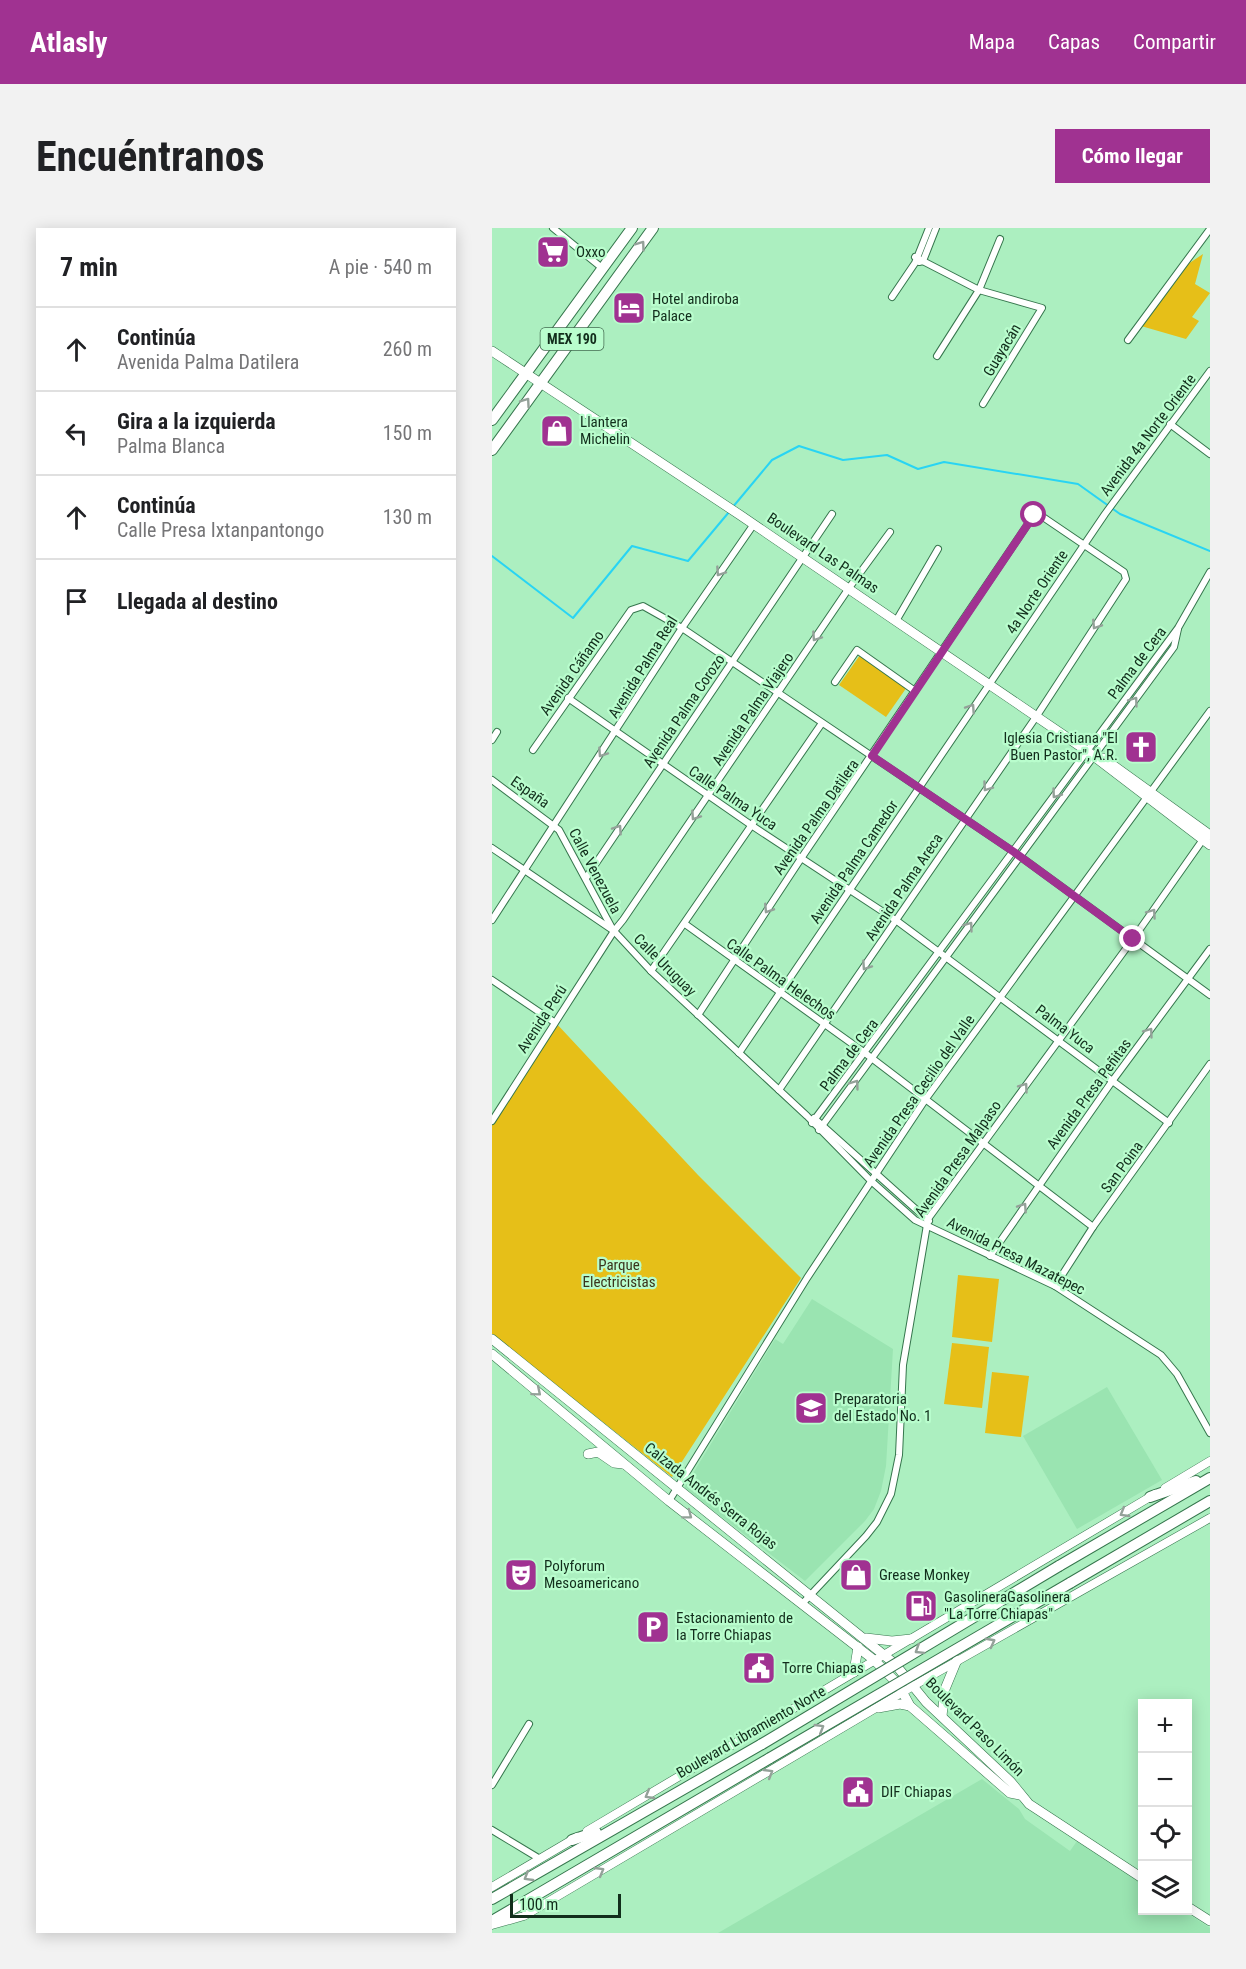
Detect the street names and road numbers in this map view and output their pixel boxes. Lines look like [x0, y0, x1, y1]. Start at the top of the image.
street label: Guayacán [979, 321, 1025, 379]
road number: MEX 190 [540, 328, 604, 350]
street label: Avenida 4a Norte Oriente [1096, 371, 1200, 499]
street label: Boulevard Las Palmas [764, 509, 882, 597]
street label: 4a Norte Oriente [1002, 547, 1072, 637]
street label: Avenida Palma Real [604, 613, 682, 721]
street label: Palma de Cera [1104, 623, 1170, 703]
street label: Avenida Cáñamo [536, 627, 608, 719]
street label: Avenida Palma Viajero [708, 649, 798, 769]
street label: Avenida Palma Corozo [639, 651, 729, 771]
street label: Avenida Palma Datilera [769, 756, 863, 878]
street label: Calle Palma Yuca [685, 762, 781, 834]
street label: España [507, 772, 553, 812]
street label: Avenida Palma Camedor [806, 797, 902, 927]
street label: Calle Venezuela [565, 825, 625, 917]
street label: Avenida Palma Areca [861, 830, 947, 944]
street label: Calle Uruguay [630, 930, 700, 1000]
street label: Calle Palma Helechos [723, 935, 839, 1024]
street label: Avenida Perú [513, 982, 571, 1056]
street label: Palma Yuca [1032, 1001, 1098, 1057]
street label: Avenida Presa Cecilio del Valle [859, 1011, 979, 1171]
street label: Palma de Cera [816, 1015, 882, 1095]
street label: Avenida Presa Peñitas [1043, 1035, 1135, 1153]
street label: Avenida Presa Malpaso [911, 1097, 1005, 1221]
street label: San Poina [1097, 1138, 1147, 1196]
street label: Avenida Presa Mazatepec [944, 1213, 1088, 1299]
street label: Calzada Andrés Serra Rojas [641, 1439, 781, 1553]
street label: Boulevard Paso Limón [922, 1674, 1028, 1780]
street label: Boulevard Libramiento Norte [673, 1682, 829, 1782]

